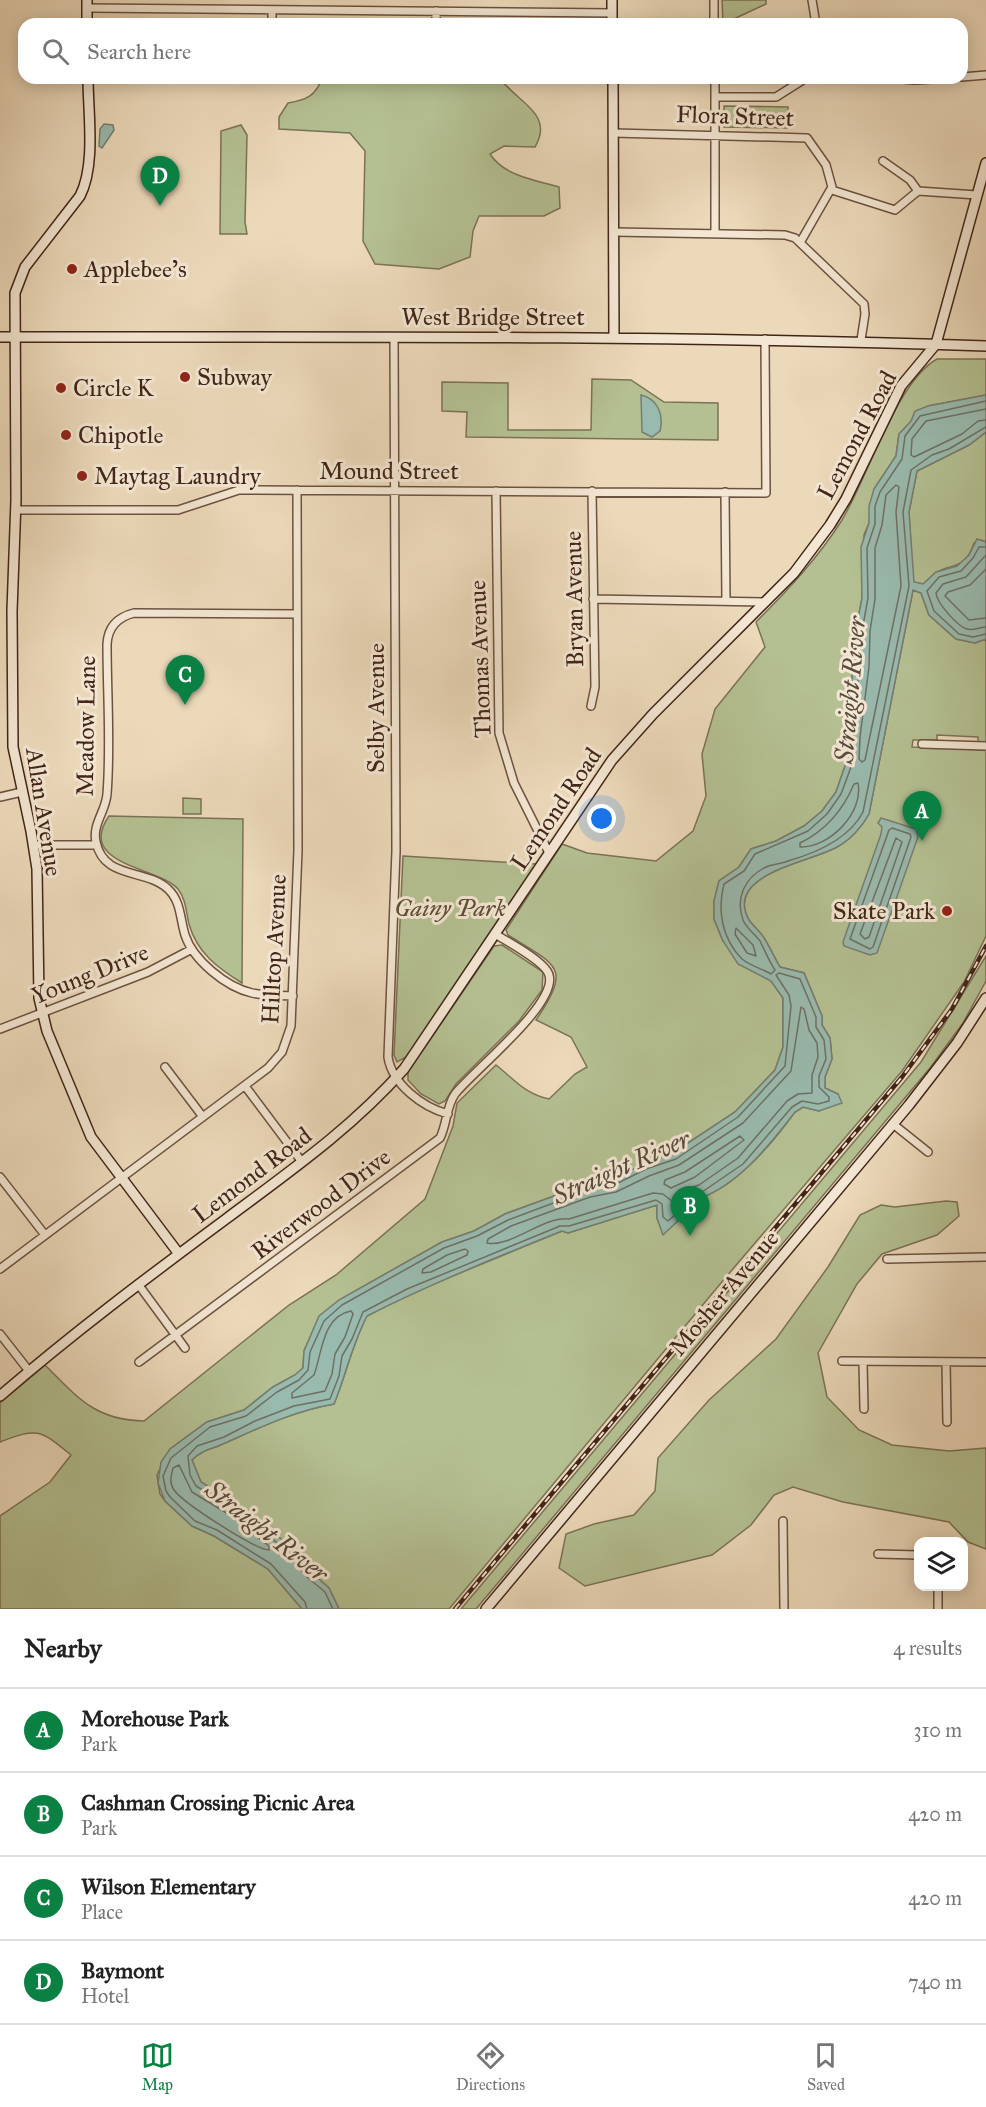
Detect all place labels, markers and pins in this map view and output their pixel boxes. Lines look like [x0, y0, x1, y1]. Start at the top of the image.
pin: D [140, 156, 180, 206]
place label: Applebee's [83, 254, 187, 284]
marker: Applebee's [65, 262, 79, 276]
place label: Subway [197, 362, 273, 392]
marker: Subway [178, 370, 192, 384]
place label: Circle K [73, 373, 155, 403]
marker: Circle K [54, 381, 68, 395]
place label: Chipotle [78, 420, 164, 450]
marker: Chipotle [59, 428, 73, 442]
place label: Maytag Laundry [94, 461, 261, 491]
marker: Maytag Laundry [75, 469, 89, 483]
pin: C [166, 656, 204, 705]
pin: A [902, 792, 942, 841]
place label: Skate Park [833, 896, 936, 926]
marker: Skate Park [940, 904, 954, 918]
pin: B [670, 1186, 710, 1236]

